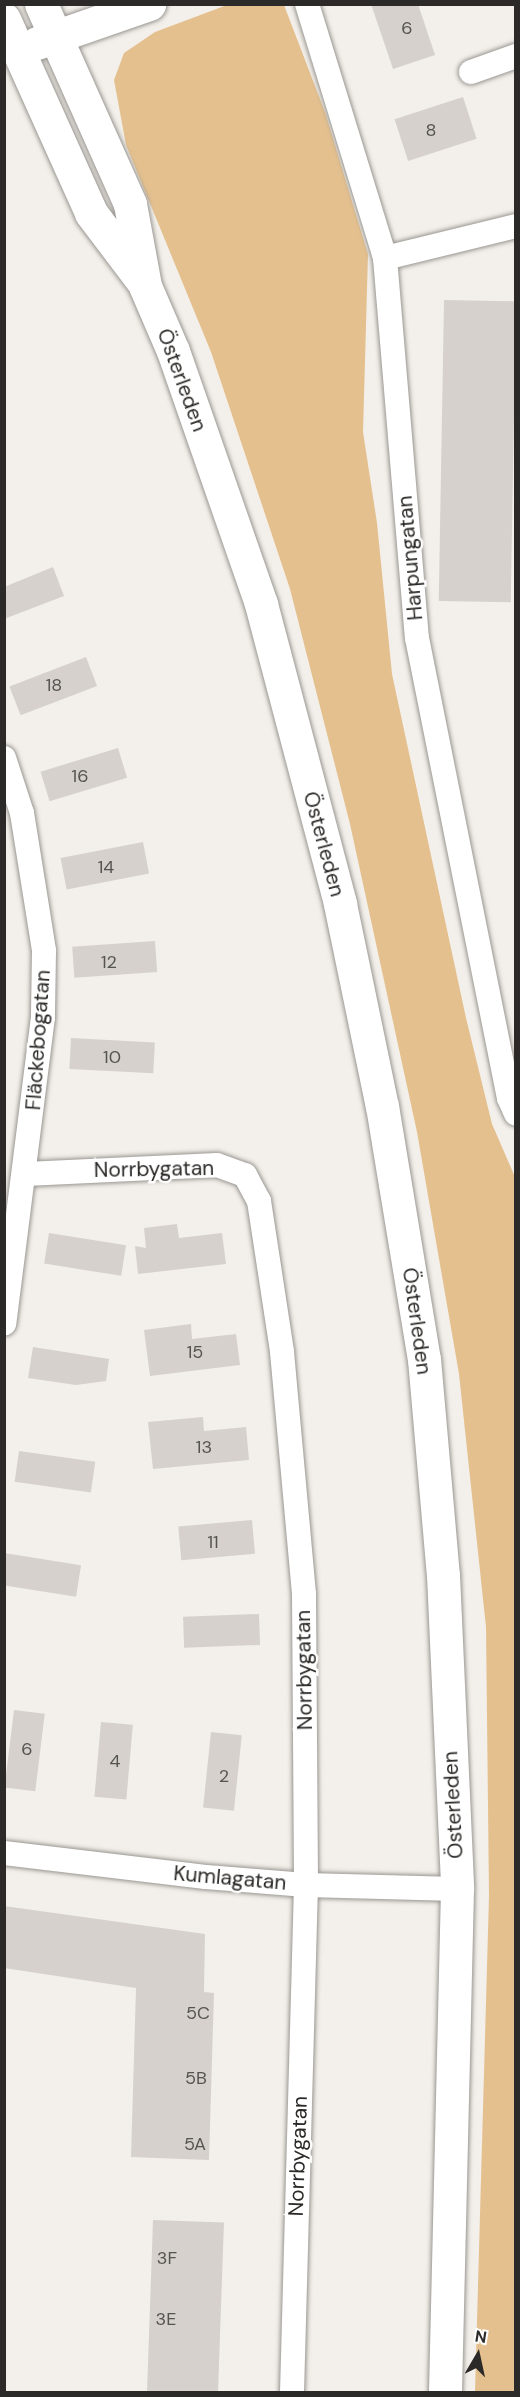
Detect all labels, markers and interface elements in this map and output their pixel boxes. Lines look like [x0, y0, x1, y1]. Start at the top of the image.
house number: 6 [401, 17, 413, 39]
house number: 8 [426, 119, 436, 141]
street label: Österleden [152, 325, 212, 435]
street label: Harpungatan [392, 494, 428, 622]
house number: 18 [46, 674, 62, 696]
house number: 16 [72, 765, 88, 787]
street label: Österleden [298, 789, 350, 899]
house number: 14 [98, 856, 114, 878]
house number: 12 [101, 951, 117, 973]
street label: Fläckebogatan [21, 969, 55, 1111]
house number: 10 [103, 1046, 121, 1068]
street label: Norrbygatan [94, 1155, 214, 1183]
street label: Österleden [397, 1266, 437, 1376]
house number: 15 [187, 1341, 203, 1363]
house number: 13 [196, 1436, 212, 1458]
house number: 11 [207, 1531, 219, 1553]
street label: Norrbygatan [290, 1610, 318, 1730]
house number: 6 [21, 1738, 33, 1760]
house number: 4 [110, 1750, 120, 1772]
street label: Österleden [438, 1751, 468, 1859]
house number: 2 [219, 1765, 229, 1787]
street label: Kumlagatan [172, 1861, 288, 1895]
house number: 5C [186, 2002, 210, 2024]
house number: 5B [185, 2067, 207, 2089]
street label: Norrbygatan [283, 2095, 313, 2217]
house number: 5A [184, 2133, 206, 2155]
house number: 3F [157, 2247, 177, 2269]
house number: 3E [156, 2308, 176, 2330]
north arrow [448, 2325, 508, 2385]
text: N [473, 2325, 488, 2348]

